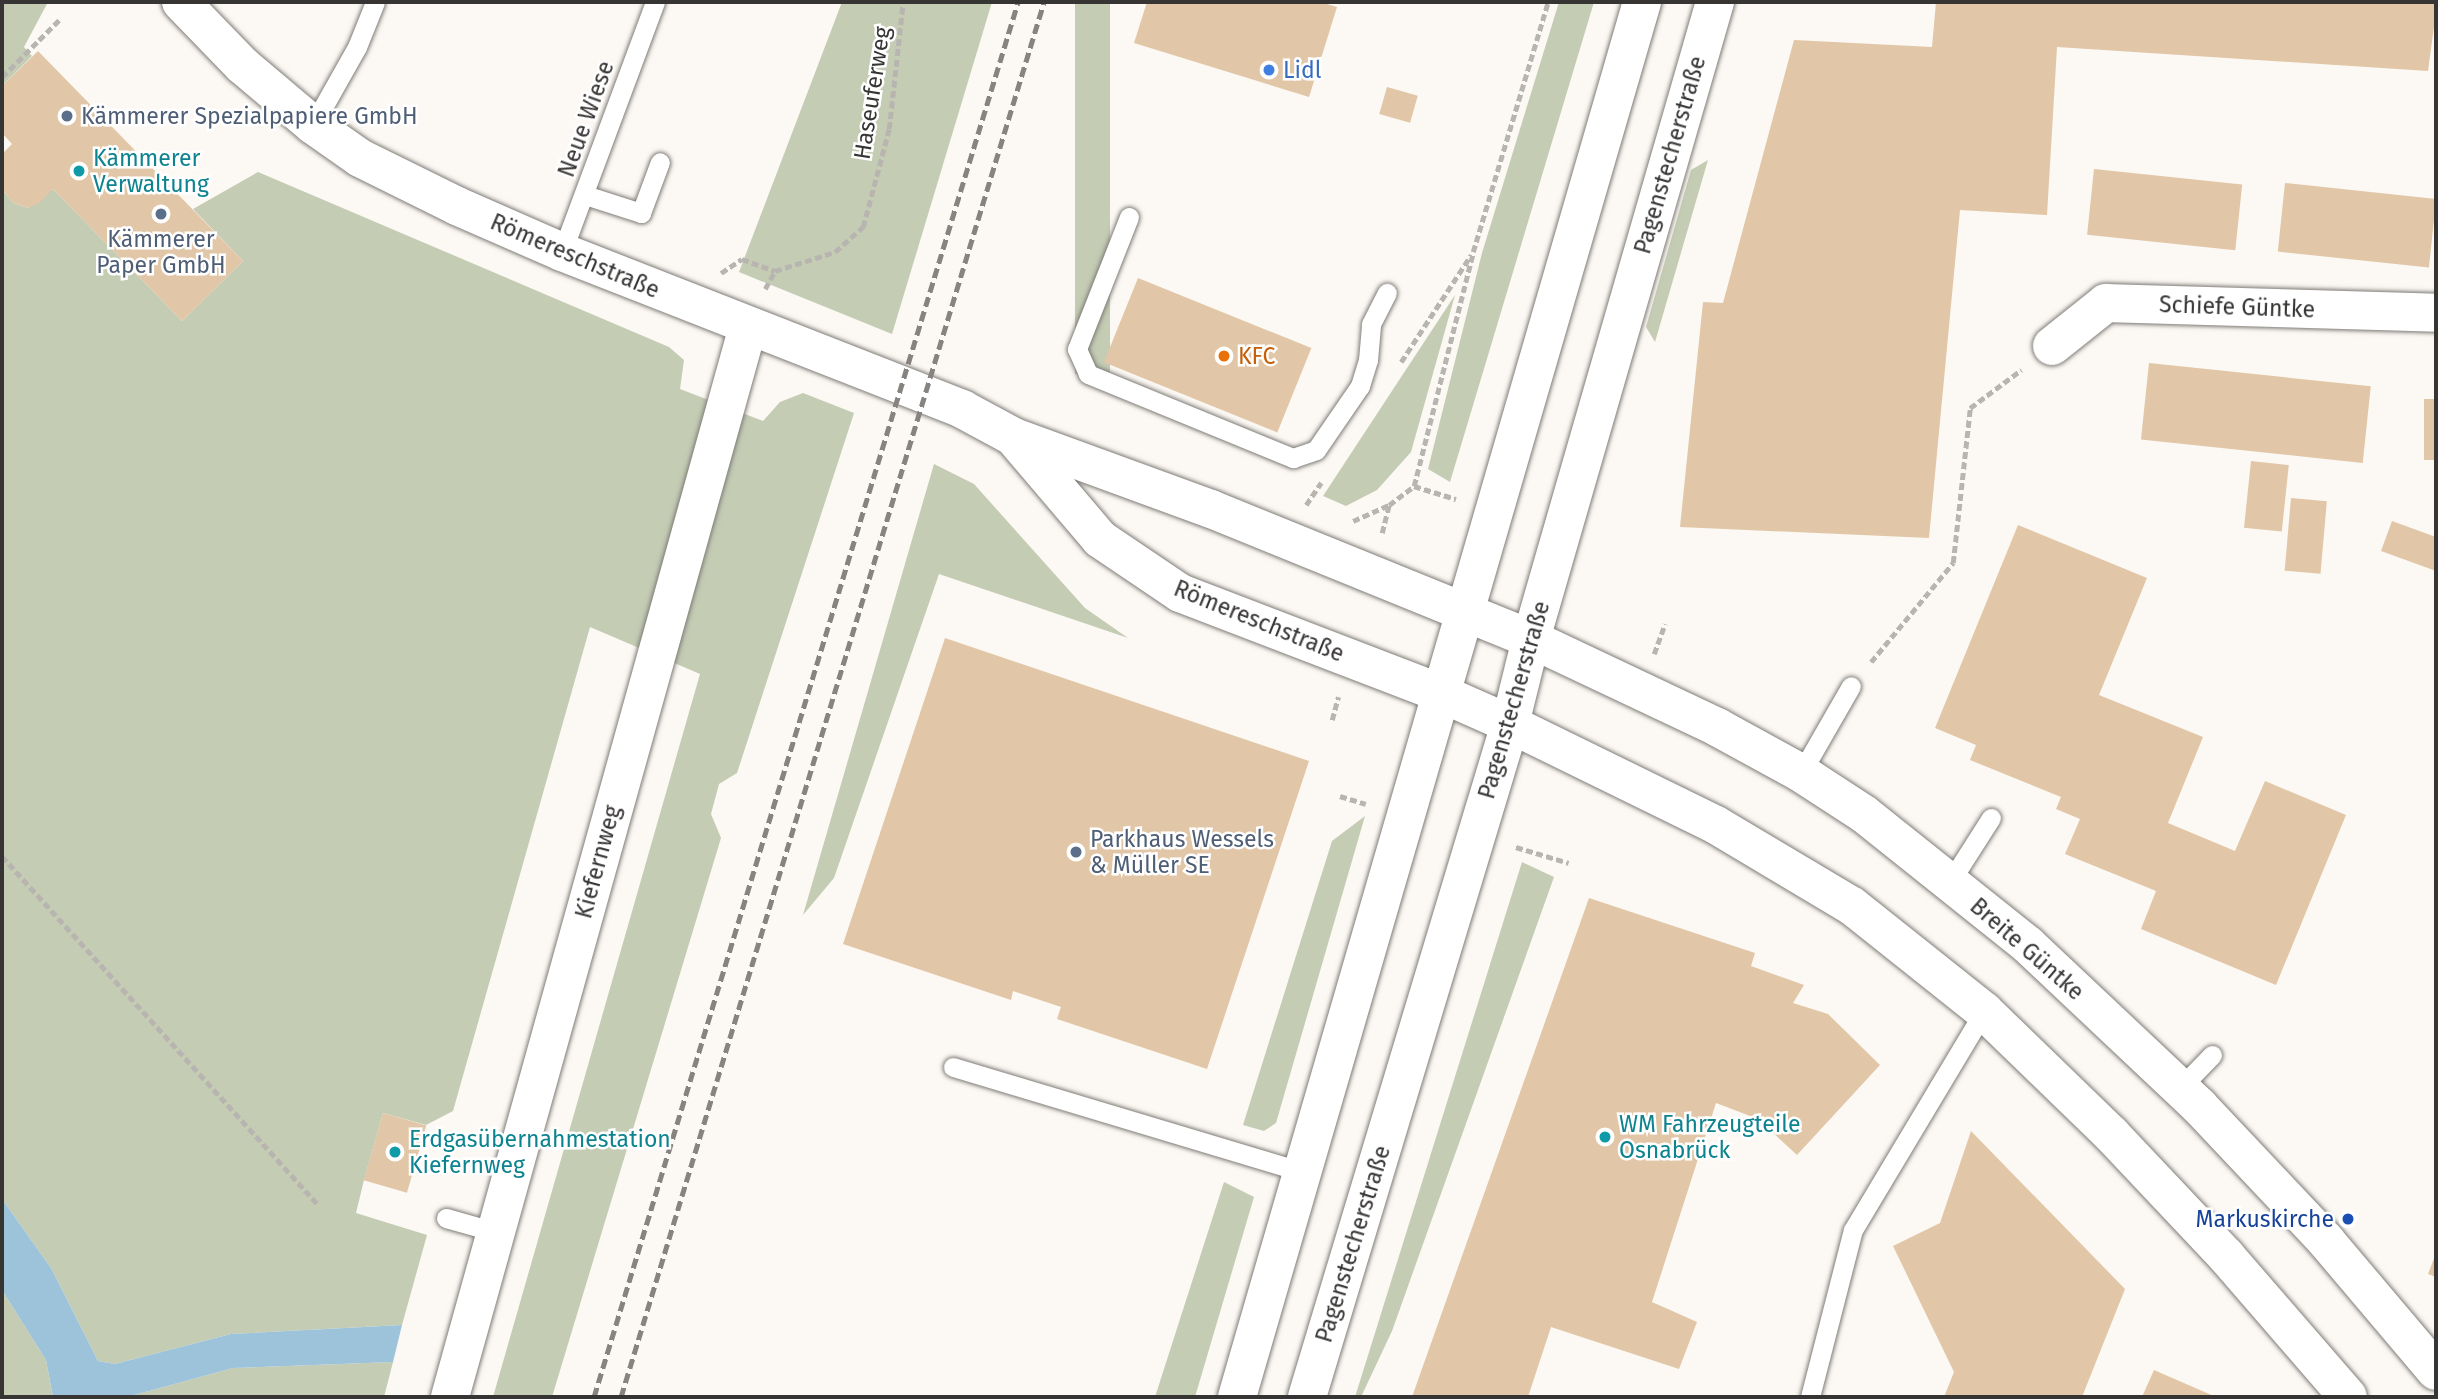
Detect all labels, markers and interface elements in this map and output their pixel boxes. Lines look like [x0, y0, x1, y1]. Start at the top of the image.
street label: Haseuferweg [848, 24, 896, 162]
street label: Pagenstecherstraße [1629, 53, 1711, 257]
place label: Lidl [1283, 56, 1321, 84]
street label: Neue Wiese [552, 57, 620, 181]
marker: Lidl [1261, 62, 1277, 78]
place label: Kämmerer Spezialpapiere GmbH [81, 102, 418, 130]
marker: Kämmerer Spezialpapiere GmbH [59, 108, 75, 124]
place label: Kämmerer Verwaltung [93, 144, 209, 198]
marker: Kämmerer Verwaltung [71, 163, 87, 179]
marker: Kämmerer Paper GmbH [153, 206, 169, 222]
street label: Römereschstraße [486, 208, 664, 304]
place label: Kämmerer Paper GmbH [96, 225, 226, 279]
street label: Schiefe Güntke [2159, 290, 2315, 324]
place label: KFC [1238, 342, 1275, 370]
marker: KFC [1216, 348, 1232, 364]
street label: Römereschstraße [1170, 574, 1348, 668]
street label: Pagenstecherstraße [1473, 598, 1555, 802]
street label: Kiefernweg [570, 802, 626, 922]
place label: Parkhaus Wessels & Müller SE [1090, 825, 1274, 879]
marker: Parkhaus Wessels & Müller SE [1068, 844, 1084, 860]
street label: Breite Güntke [1965, 892, 2089, 1006]
place label: WM Fahrzeugteile Osnabrück [1619, 1110, 1800, 1164]
place label: Erdgasübernahmestation Kiefernweg [409, 1125, 671, 1179]
marker: WM Fahrzeugteile Osnabrück [1597, 1129, 1613, 1145]
street label: Pagenstecherstraße [1310, 1142, 1396, 1346]
marker: Erdgasübernahmestation Kiefernweg [387, 1144, 403, 1160]
place label: Markuskirche [2196, 1205, 2334, 1233]
marker: Markuskirche [2340, 1211, 2356, 1227]

